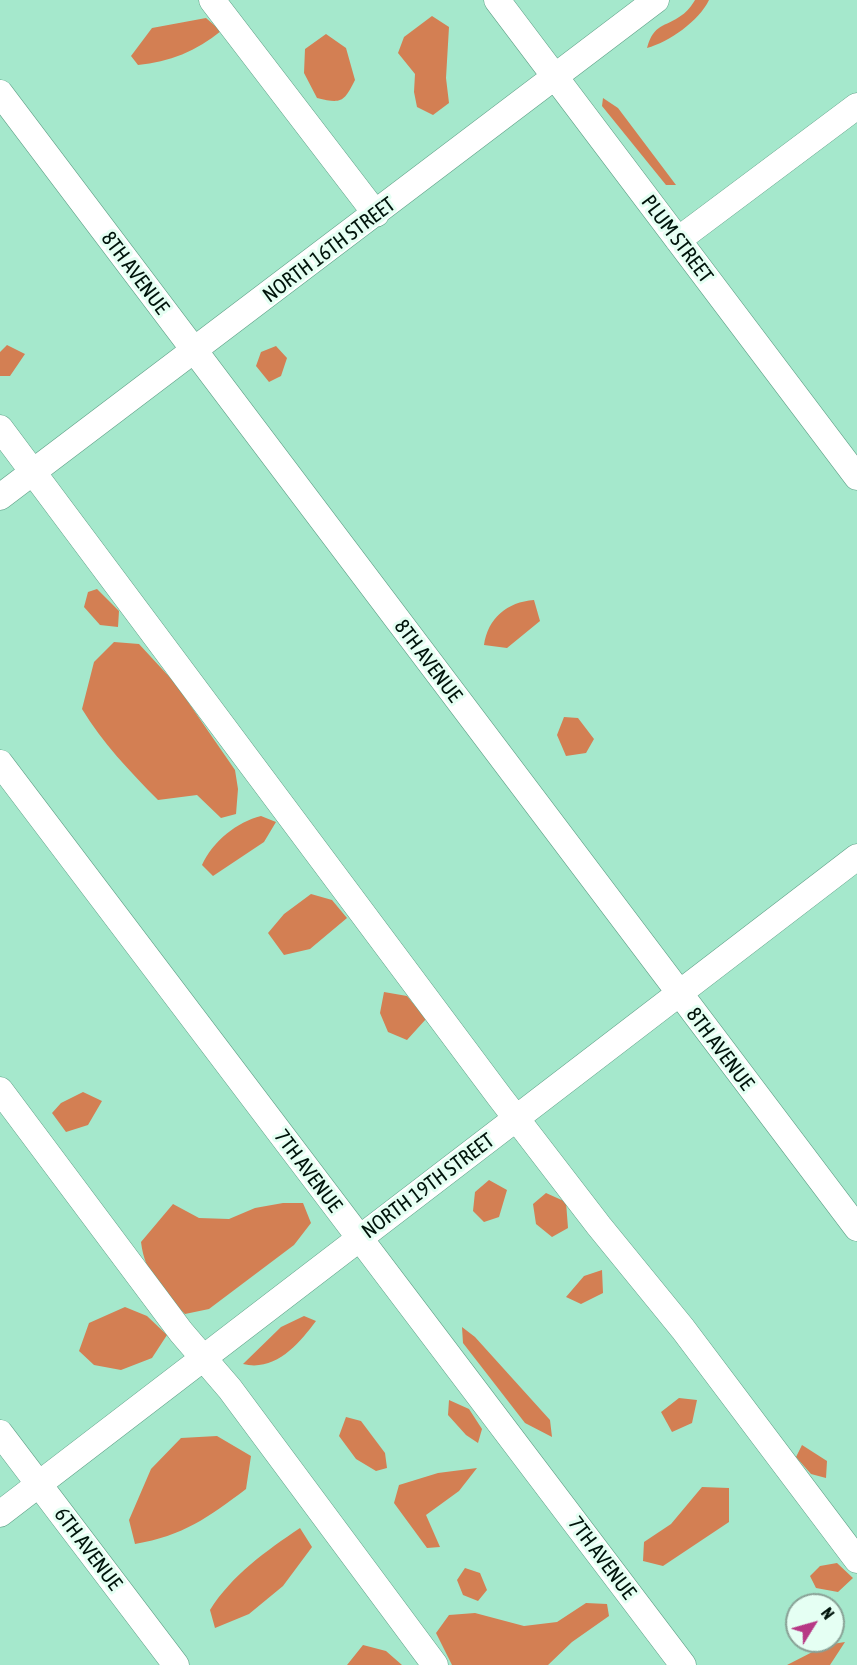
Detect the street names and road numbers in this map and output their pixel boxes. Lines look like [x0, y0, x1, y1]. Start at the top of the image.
street label: PLUM STREET [636, 190, 718, 288]
street label: NORTH 16TH STREET [258, 192, 400, 308]
street label: 8TH AVENUE [96, 227, 174, 319]
street label: 8TH AVENUE [389, 615, 467, 707]
street label: 8TH AVENUE [681, 1003, 759, 1095]
street label: 7TH AVENUE [269, 1125, 347, 1217]
street label: NORTH 19TH STREET [357, 1128, 499, 1244]
street label: 6TH AVENUE [49, 1503, 127, 1595]
street label: 7TH AVENUE [563, 1512, 641, 1604]

